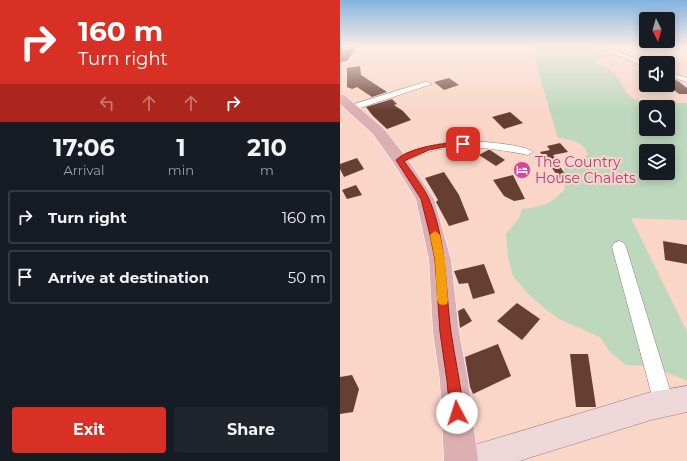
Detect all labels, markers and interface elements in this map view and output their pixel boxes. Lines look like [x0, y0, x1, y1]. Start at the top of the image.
north arrow [639, 12, 675, 48]
map controls [639, 12, 675, 180]
text: 160 m [78, 14, 163, 48]
icon: right [12, 16, 64, 68]
text: Turn right [78, 48, 168, 70]
button: sound [639, 56, 675, 92]
icon: left [96, 92, 118, 114]
icon: ahead [138, 92, 160, 114]
icon: ahead [180, 92, 202, 114]
icon: right [222, 92, 244, 114]
button: search [639, 100, 675, 136]
pin [446, 127, 480, 161]
text: 17:06 [53, 133, 115, 162]
text: 1 [176, 133, 186, 162]
text: 210 [247, 133, 287, 162]
icon: arrive [452, 133, 474, 155]
button: layers [639, 144, 675, 180]
place label: The Country House Chalets [535, 153, 636, 187]
hotel icon: The Country House Chalets [512, 160, 532, 180]
text: Arrival [63, 162, 104, 178]
text: min [168, 162, 194, 178]
text: m [260, 162, 274, 178]
icon: right [14, 206, 36, 228]
text: Turn right [48, 208, 127, 227]
text: 160 m [282, 208, 326, 227]
icon: arrive [14, 266, 36, 288]
text: Arrive at destination [48, 268, 209, 287]
text: 50 m [288, 268, 326, 287]
position arrow [436, 392, 478, 434]
button: Exit [12, 407, 166, 453]
button: Share [174, 407, 328, 453]

